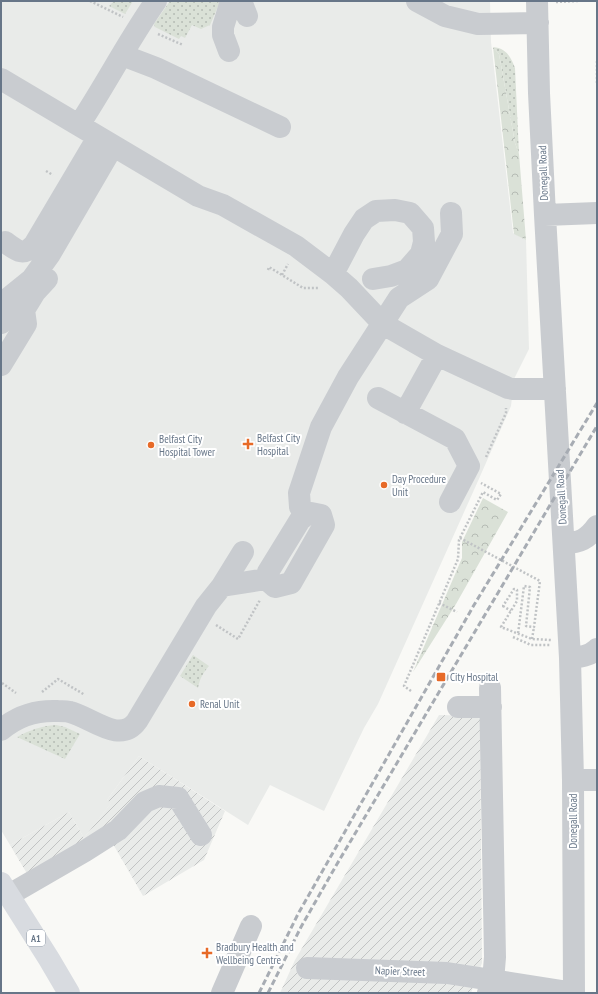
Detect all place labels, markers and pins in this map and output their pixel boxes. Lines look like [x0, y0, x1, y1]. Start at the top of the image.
place label: Belfast City Hospital [257, 431, 301, 458]
place label: Belfast City Hospital Tower [159, 432, 215, 459]
marker: Belfast City Hospital [242, 438, 254, 450]
marker: Belfast City Hospital Tower [146, 440, 156, 450]
place label: Day Procedure Unit [392, 472, 447, 499]
marker: Day Procedure Unit [379, 480, 389, 490]
place label: City Hospital [450, 670, 498, 684]
marker: City Hospital [435, 671, 447, 683]
place label: Renal Unit [200, 697, 240, 711]
marker: Renal Unit [187, 699, 197, 709]
place label: Bradbury Health and Wellbeing Centre [216, 940, 294, 967]
marker: Bradbury Health and Wellbeing Centre [201, 947, 213, 959]

